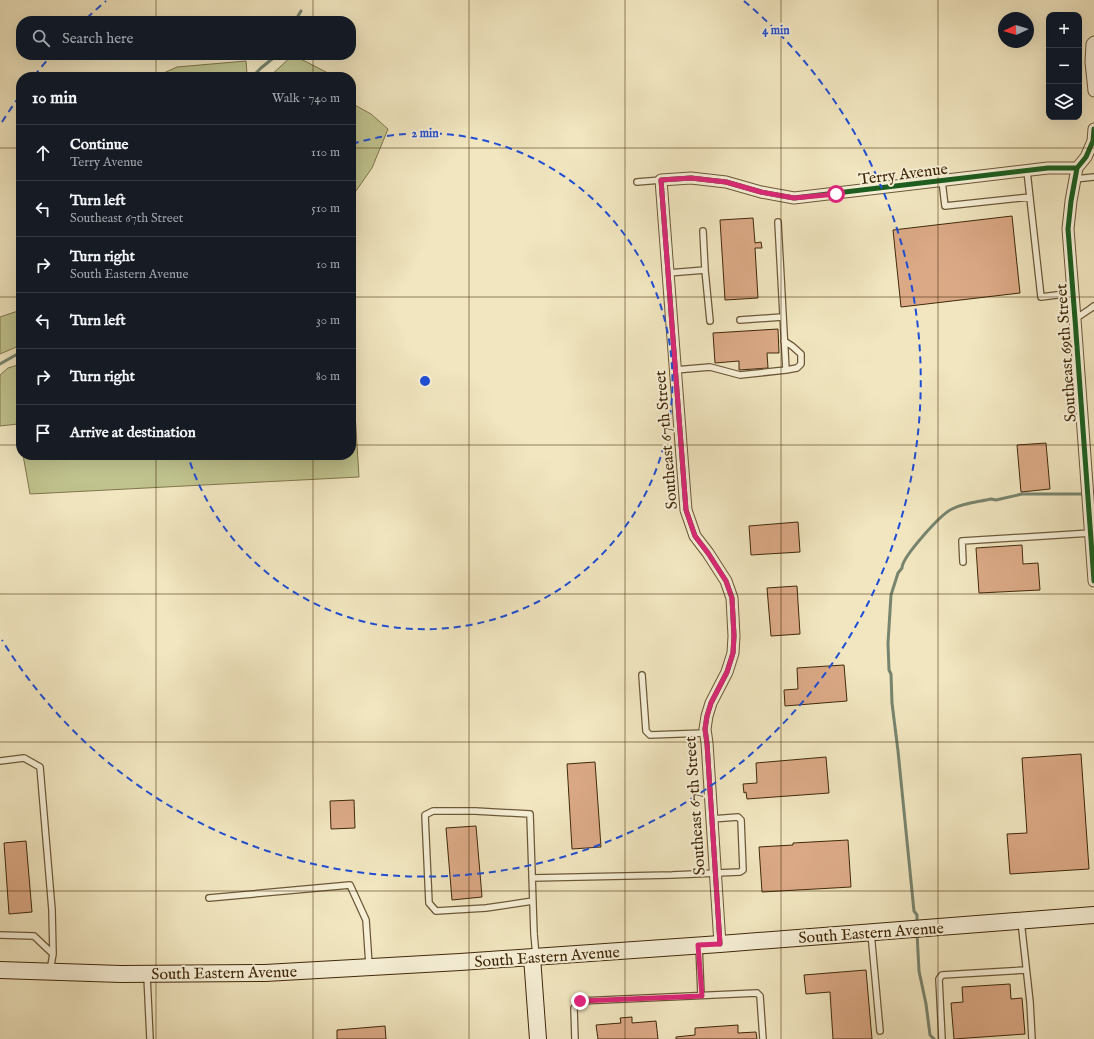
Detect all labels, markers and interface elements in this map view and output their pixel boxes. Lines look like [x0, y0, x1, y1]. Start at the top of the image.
north arrow [998, 12, 1034, 48]
map controls [1046, 12, 1082, 120]
button: + [1046, 12, 1082, 48]
search box [16, 16, 356, 60]
text: 4 min [762, 23, 790, 38]
icon: search [30, 27, 52, 49]
text: Search here [62, 29, 133, 48]
button: − [1046, 48, 1082, 84]
button: layers [1046, 84, 1082, 120]
text: 10 min [32, 88, 77, 109]
text: Walk · 740 m [272, 90, 340, 107]
text: 2 min [411, 126, 439, 141]
text: Continue [70, 135, 128, 154]
icon: ahead [32, 142, 54, 164]
text: 110 m [311, 144, 340, 161]
text: Terry Avenue [70, 154, 143, 171]
street label: Terry Avenue [858, 160, 949, 190]
route start [827, 185, 845, 203]
text: Turn left [70, 191, 126, 210]
icon: left [32, 198, 54, 220]
text: 510 m [311, 200, 340, 217]
text: Southeast 67th Street [70, 210, 183, 227]
text: Turn right [70, 247, 135, 266]
icon: right [32, 254, 54, 276]
text: 10 m [316, 256, 340, 273]
text: South Eastern Avenue [70, 266, 188, 283]
street label: Southeast 69th Street [1052, 282, 1082, 423]
icon: left [32, 310, 54, 332]
text: Turn left [70, 311, 126, 330]
text: 30 m [316, 312, 340, 329]
icon: right [32, 366, 54, 388]
text: Turn right [70, 367, 135, 386]
text: 80 m [316, 368, 340, 385]
street label: Southeast 67th Street [651, 369, 683, 510]
centre of rings [418, 374, 432, 388]
icon: arrive [32, 422, 54, 444]
text: Arrive at destination [70, 423, 196, 442]
street label: Southeast 67th Street [681, 735, 711, 876]
street label: South Eastern Avenue [798, 919, 945, 949]
street label: South Eastern Avenue [474, 943, 621, 973]
street label: South Eastern Avenue [151, 963, 297, 985]
route end [571, 992, 589, 1010]

